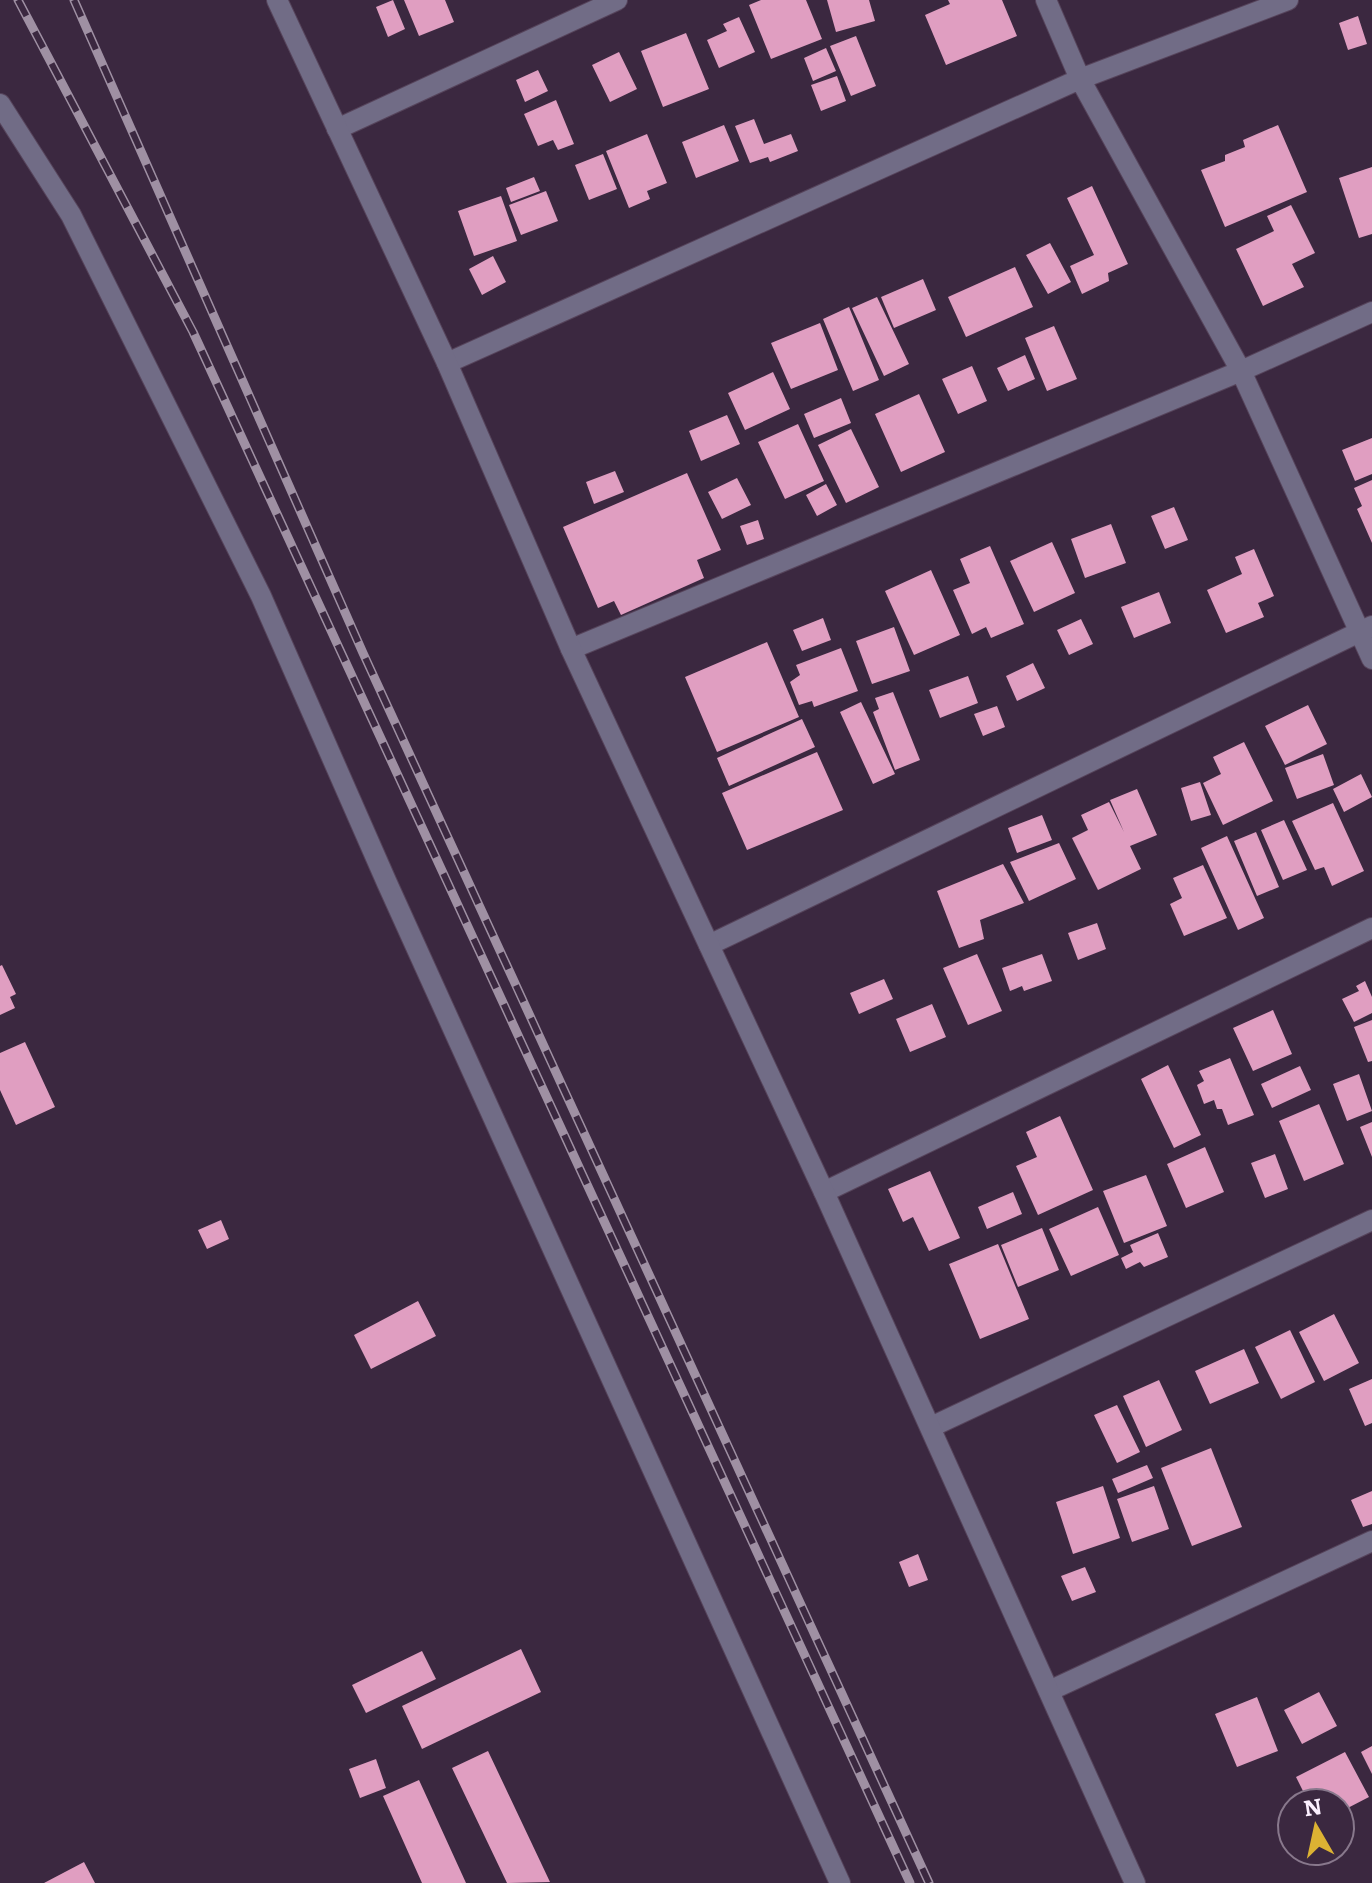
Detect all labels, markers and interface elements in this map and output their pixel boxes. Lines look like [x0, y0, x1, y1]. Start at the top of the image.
north arrow [1276, 1787, 1356, 1867]
text: N [1301, 1788, 1324, 1824]

